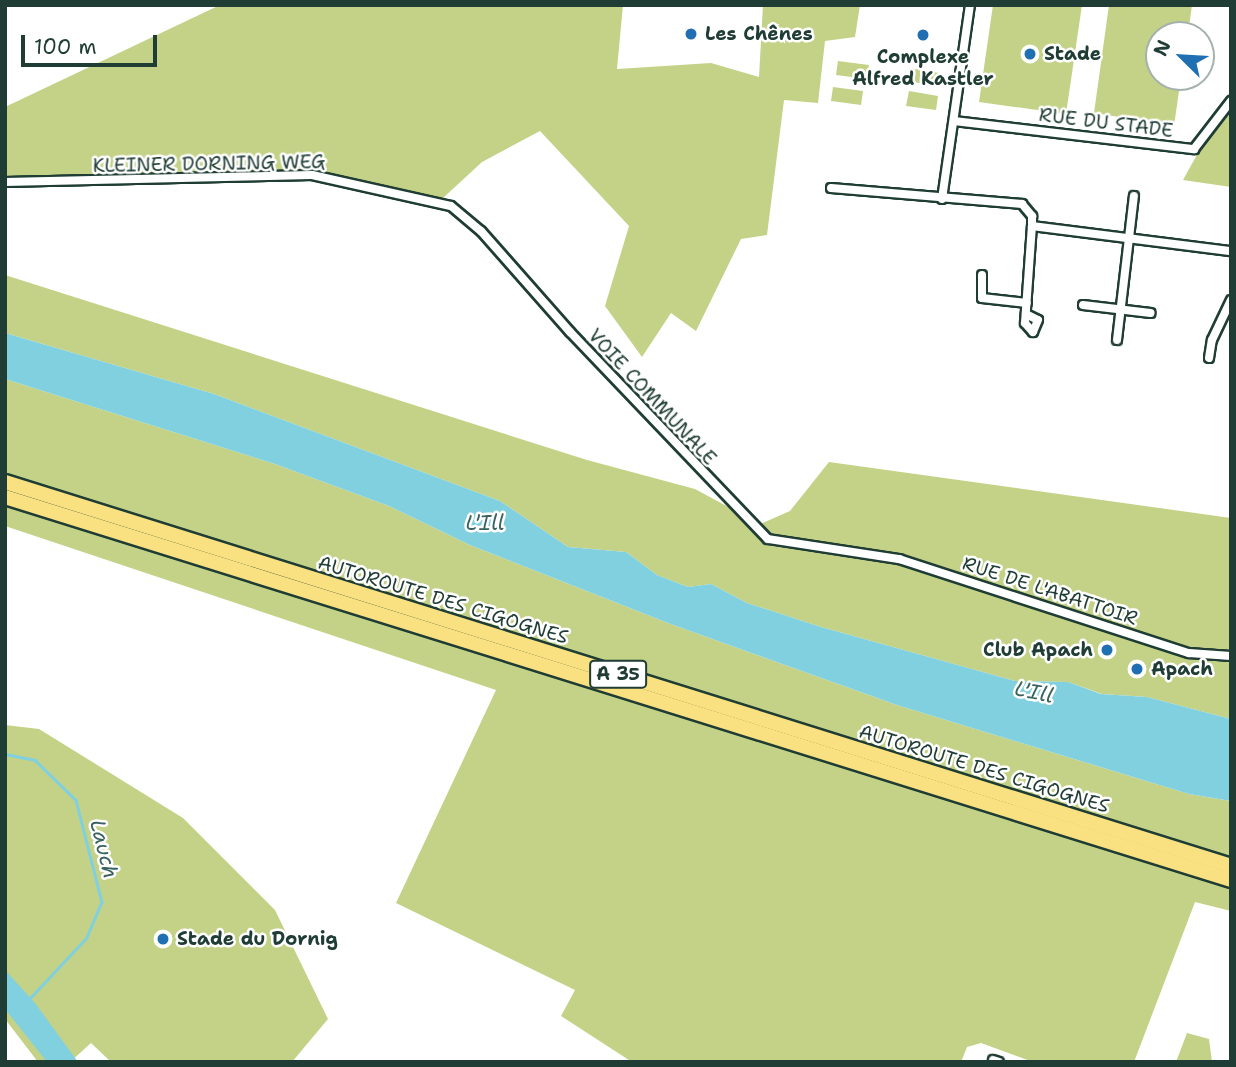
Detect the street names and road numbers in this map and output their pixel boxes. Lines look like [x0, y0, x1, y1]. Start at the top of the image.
street label: RUE DU STADE [1038, 103, 1174, 143]
street label: KLEINER DORNING WEG [92, 151, 326, 177]
street label: VOIE COMMUNALE [583, 324, 721, 470]
street label: AUTOROUTE DES CIGOGNES [315, 551, 571, 649]
street label: RUE DE L'ABATTOIR [960, 552, 1140, 630]
road number: A 35 [588, 660, 648, 688]
street label: AUTOROUTE DES CIGOGNES [856, 720, 1112, 818]

